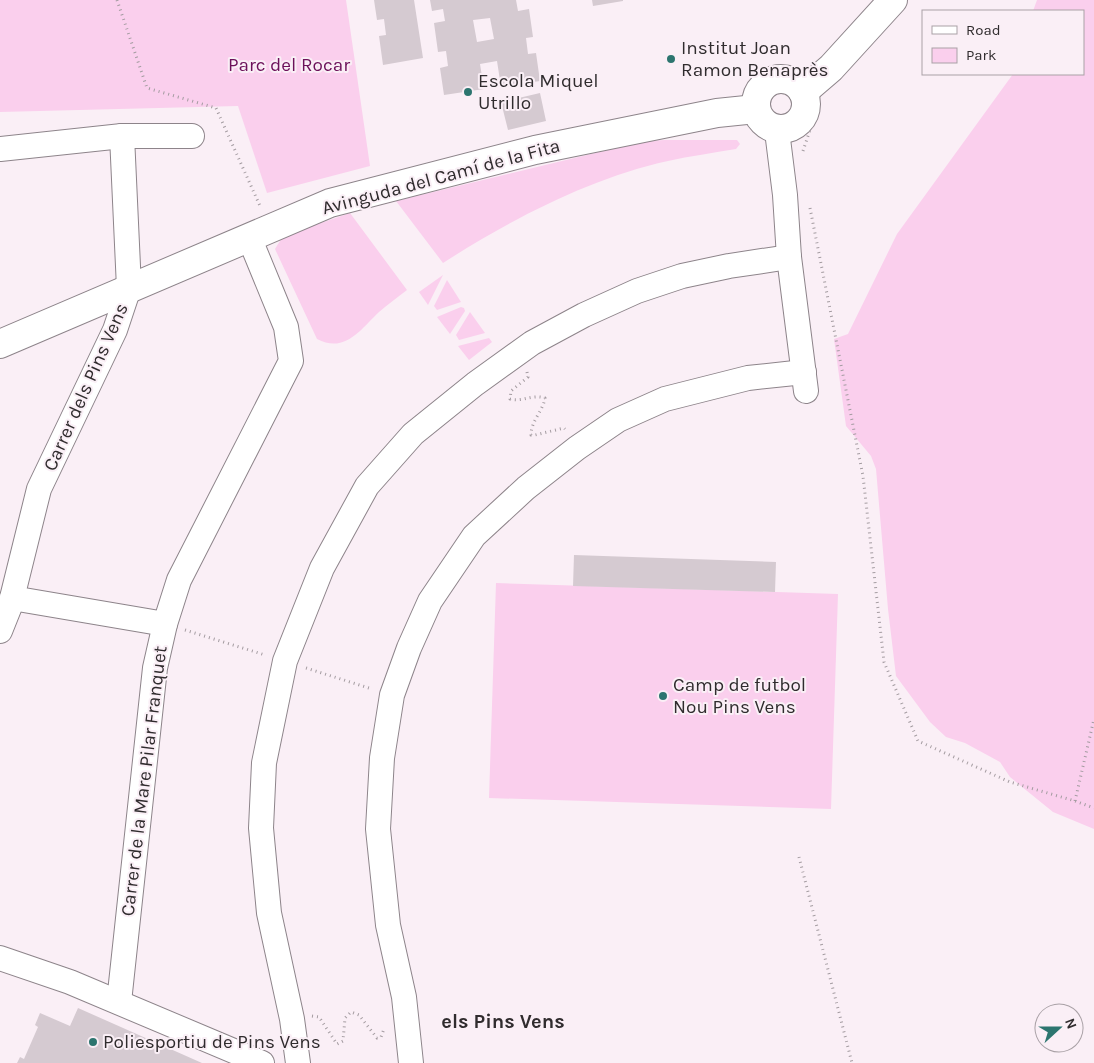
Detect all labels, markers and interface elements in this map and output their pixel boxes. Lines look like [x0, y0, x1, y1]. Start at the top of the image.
legend [922, 10, 1084, 75]
text: Road [966, 21, 1001, 39]
place label: Institut Joan Ramon Benaprès [681, 37, 828, 81]
text: Park [966, 46, 996, 64]
marker: Institut Joan Ramon Benaprès [665, 53, 677, 65]
park label: Parc del Rocar [228, 54, 350, 76]
place label: Escola Miquel Utrillo [478, 70, 599, 114]
marker: Escola Miquel Utrillo [462, 86, 474, 98]
street label: Avinguda del Camí de la Fita [320, 135, 562, 219]
street label: Carrer dels Pins Vens [39, 300, 133, 474]
street label: Carrer de la Mare Pilar Franquet [117, 645, 171, 917]
place label: Camp de futbol Nou Pins Vens [673, 674, 806, 718]
marker: Camp de futbol Nou Pins Vens [657, 690, 669, 702]
north arrow [1034, 1003, 1084, 1053]
district label: els Pins Vens [441, 1010, 565, 1033]
text: N [1061, 1016, 1080, 1031]
place label: Poliesportiu de Pins Vens [103, 1031, 321, 1053]
marker: Poliesportiu de Pins Vens [87, 1036, 99, 1048]

